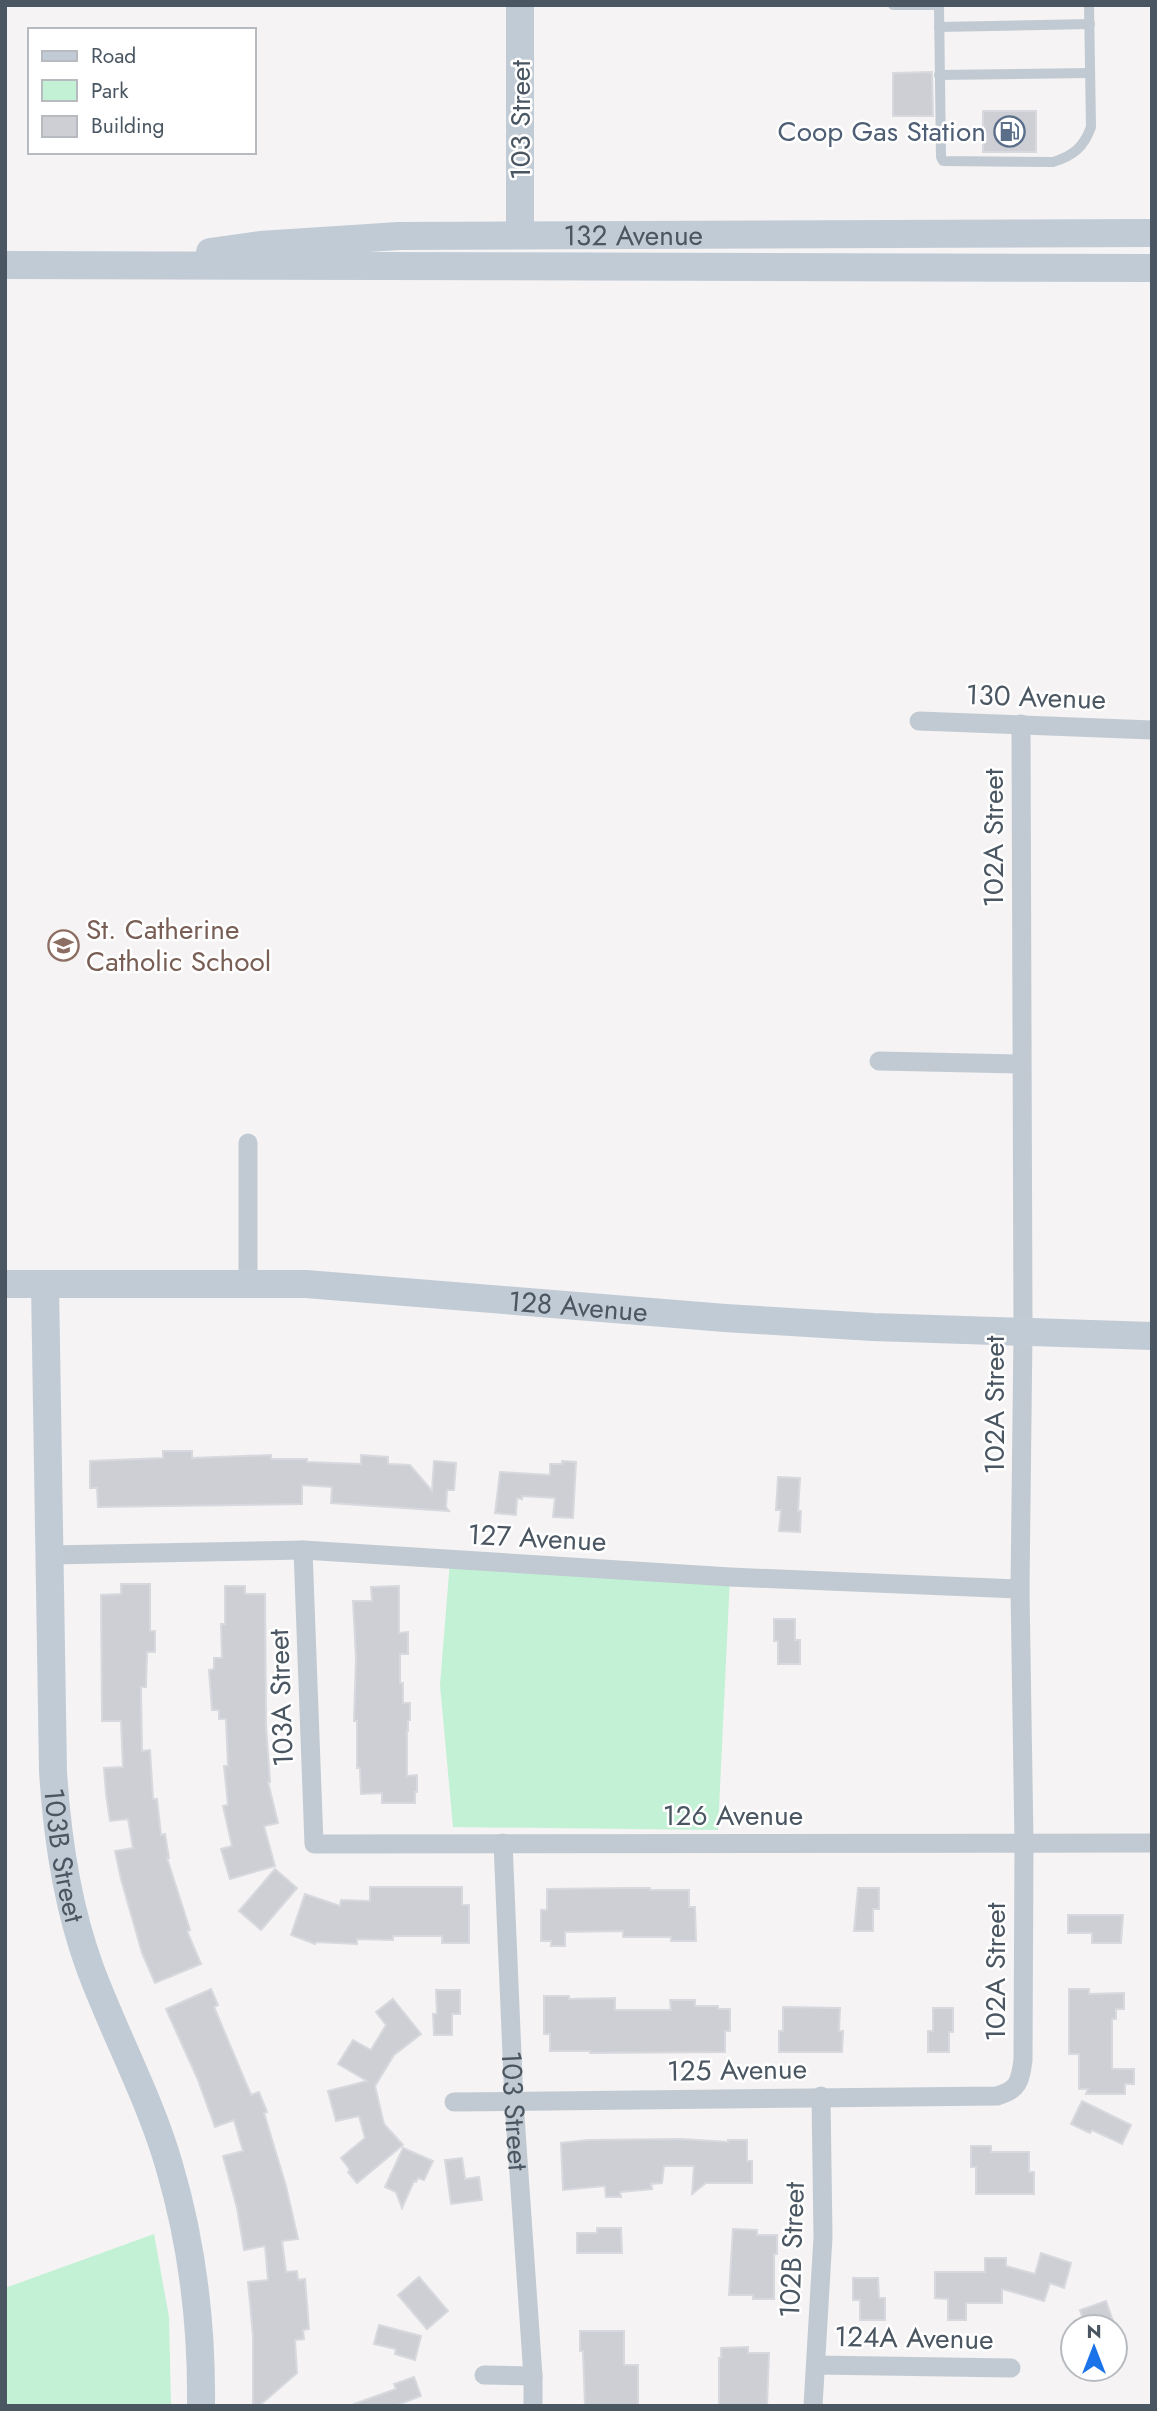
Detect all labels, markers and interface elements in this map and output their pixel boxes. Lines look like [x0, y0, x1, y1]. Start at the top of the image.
legend [28, 28, 256, 154]
text: Road [91, 41, 136, 71]
street label: 103 Street [500, 60, 541, 180]
text: Park [91, 76, 129, 106]
text: Building [91, 111, 164, 141]
place label: Coop Gas Station [778, 111, 986, 152]
fuel station icon: Coop Gas Station [992, 114, 1026, 148]
street label: 132 Avenue [563, 214, 703, 256]
street label: 130 Avenue [965, 674, 1107, 720]
street label: 102A Street [973, 768, 1014, 908]
place label: St. Catherine Catholic School [86, 909, 271, 982]
school or university icon: St. Catherine Catholic School [46, 928, 80, 962]
street label: 128 Avenue [507, 1280, 649, 1332]
street label: 102A Street [974, 1335, 1015, 1475]
street label: 127 Avenue [467, 1514, 607, 1562]
street label: 103A Street [258, 1628, 304, 1768]
street label: 103B Street [34, 1786, 95, 1927]
street label: 126 Avenue [663, 1795, 803, 1836]
street label: 102A Street [975, 1902, 1016, 2042]
street label: 125 Avenue [667, 2048, 807, 2092]
street label: 103 Street [491, 2050, 539, 2172]
street label: 102B Street [769, 2181, 815, 2319]
north arrow [1059, 2313, 1129, 2383]
street label: 124A Avenue [834, 2316, 994, 2360]
text: N [1086, 2318, 1102, 2345]

